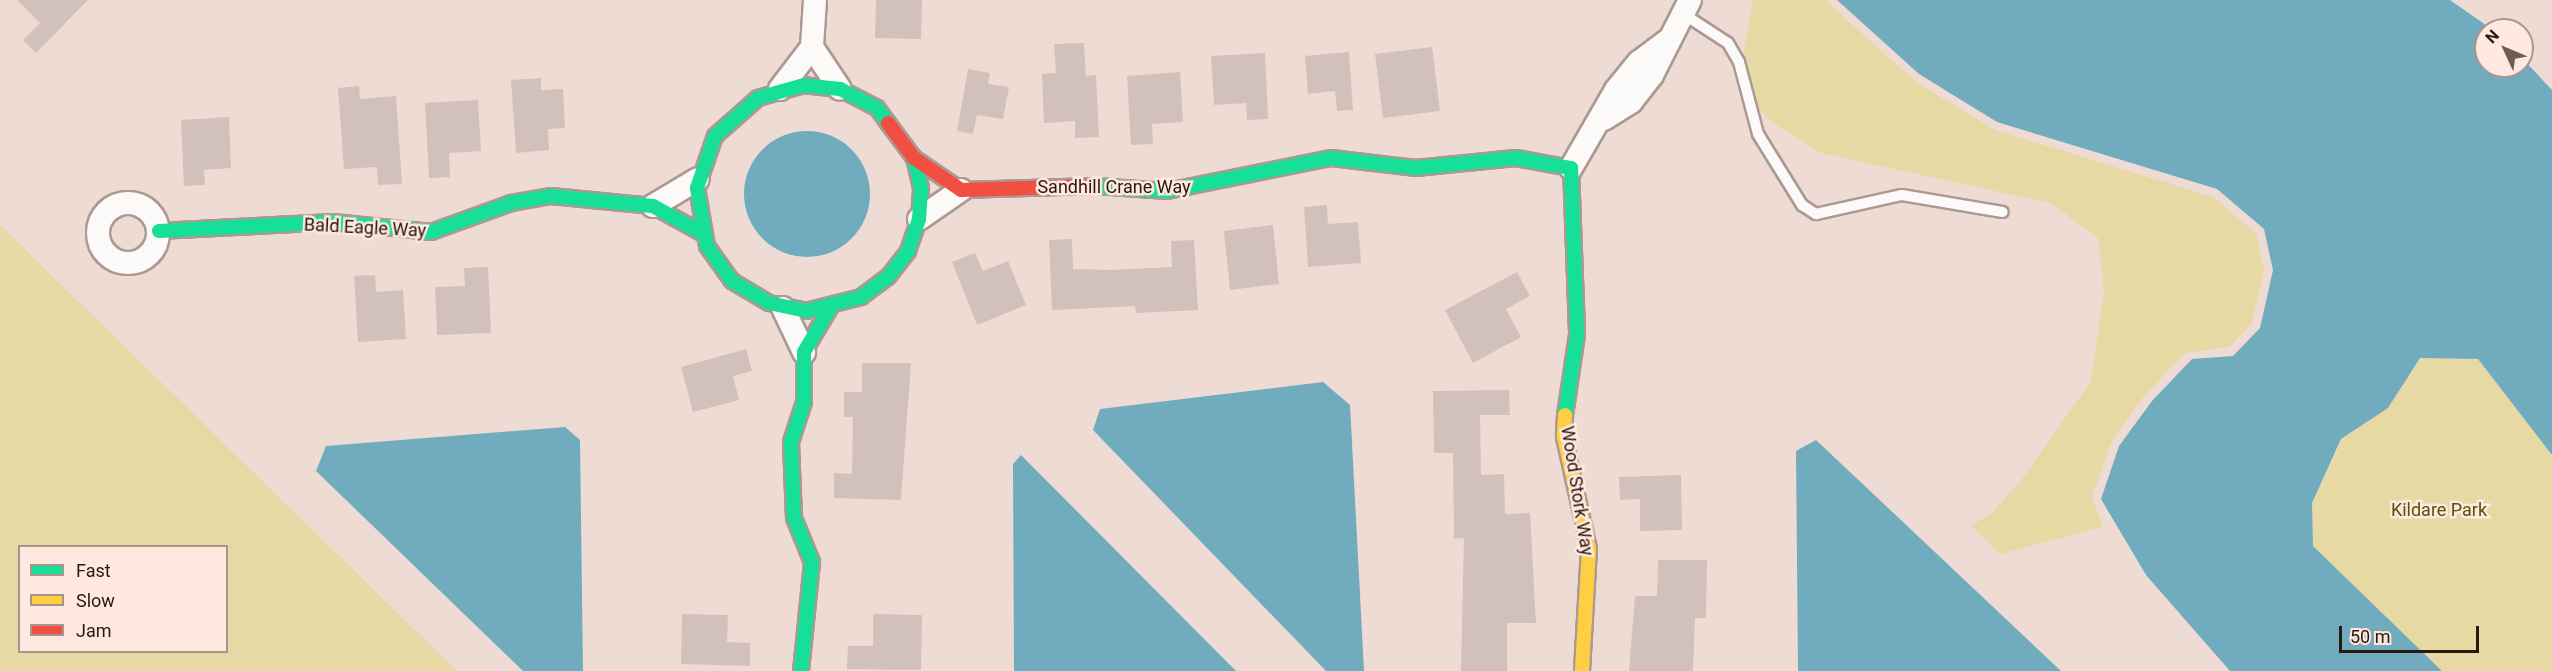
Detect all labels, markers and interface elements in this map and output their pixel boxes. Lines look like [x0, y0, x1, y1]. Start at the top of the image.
north arrow [2474, 18, 2534, 78]
text: N [2481, 26, 2503, 47]
street label: Sandhill Crane Way [1037, 176, 1191, 198]
street label: Bald Eagle Way [303, 214, 427, 242]
street label: Wood Stork Way [1556, 425, 1598, 557]
park label: Kildare Park [2391, 499, 2487, 521]
legend [18, 545, 228, 653]
text: Fast [76, 560, 111, 581]
text: Slow [76, 590, 115, 611]
scale bar [2342, 614, 2482, 652]
text: Jam [76, 620, 112, 641]
text: 50 m [2350, 626, 2390, 647]

